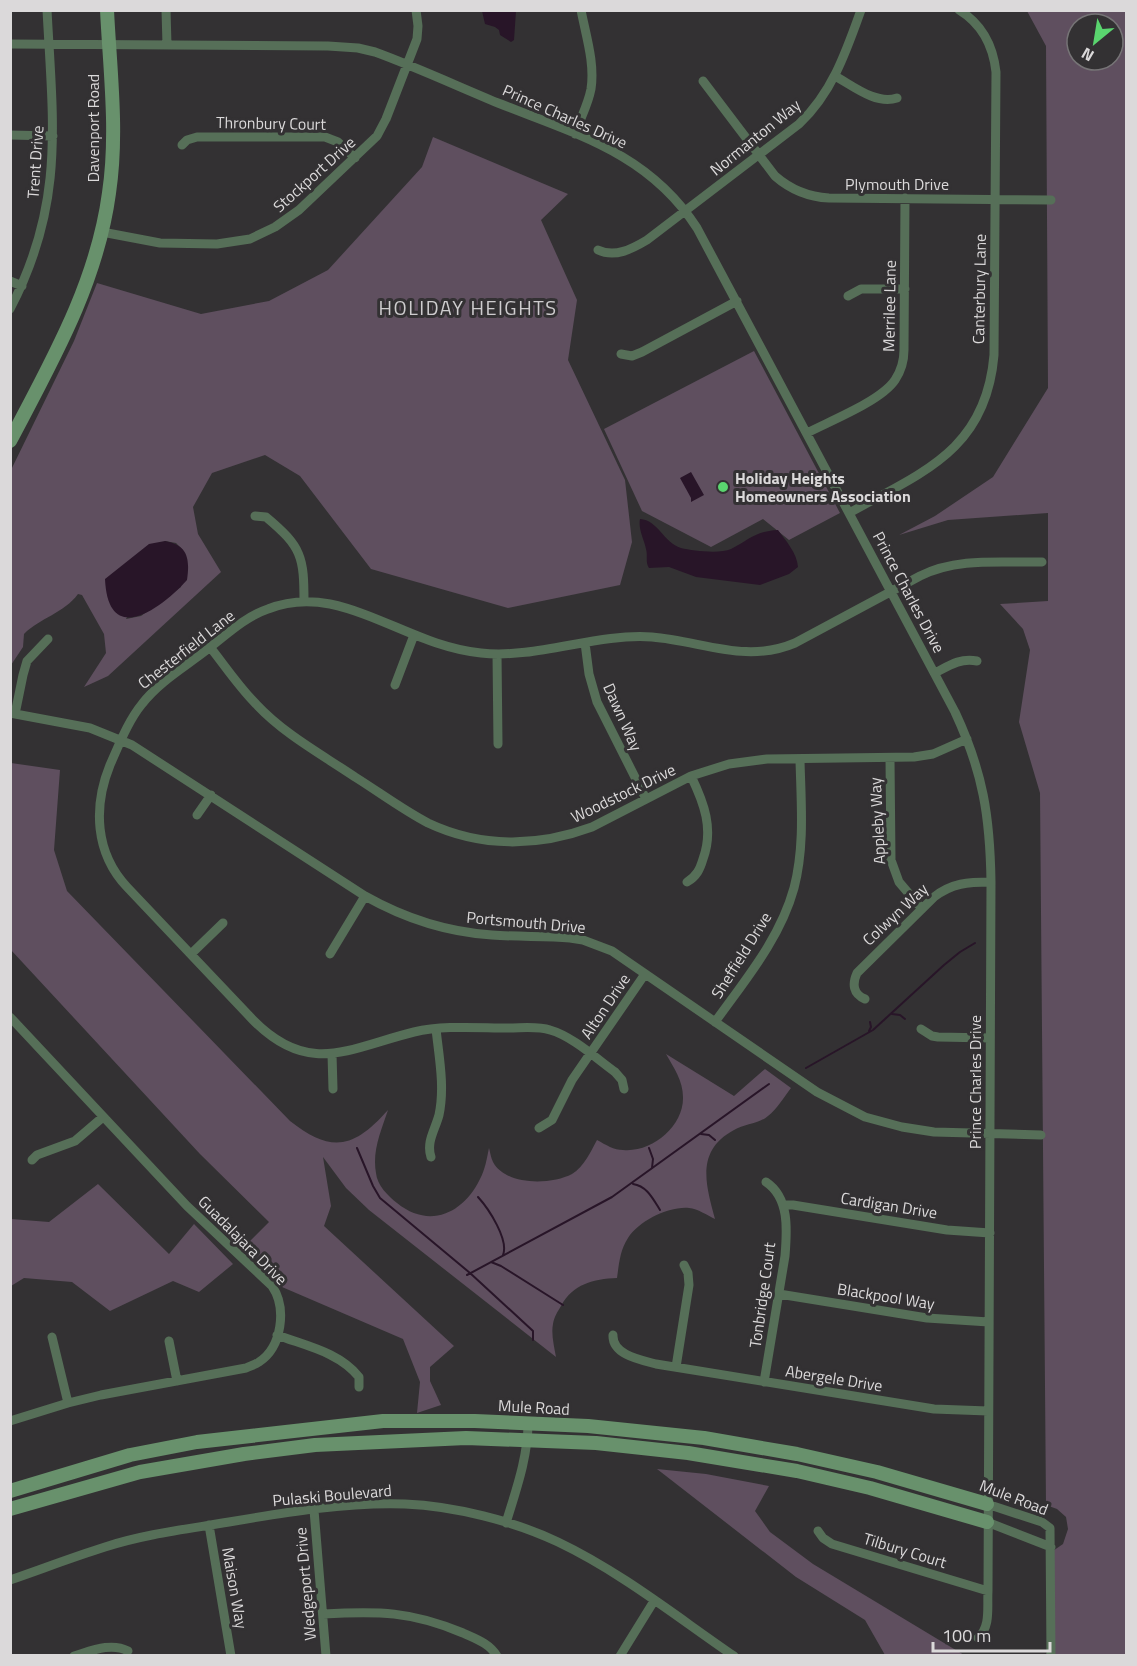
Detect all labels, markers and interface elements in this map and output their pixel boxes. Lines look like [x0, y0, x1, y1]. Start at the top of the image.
north arrow [1065, 12, 1125, 72]
text: N [1077, 42, 1098, 68]
street label: Davenport Road [81, 74, 105, 182]
street label: Prince Charles Drive [499, 78, 631, 154]
street label: Normanton Way [705, 93, 806, 181]
street label: Thronbury Court [216, 110, 326, 136]
street label: Trent Drive [20, 125, 50, 199]
street label: Stockport Drive [267, 130, 361, 218]
street label: Plymouth Drive [845, 172, 949, 196]
street label: Canterbury Lane [966, 234, 992, 344]
street label: Merrilee Lane [876, 260, 902, 352]
district label: HOLIDAY HEIGHTS [378, 292, 558, 323]
place label: Holiday Heights Homeowners Association [735, 466, 911, 508]
marker: Holiday Heights Homeowners Association [716, 480, 730, 494]
street label: Prince Charles Drive [867, 527, 951, 657]
street label: Chesterfield Lane [133, 604, 239, 694]
street label: Dawn Way [597, 679, 649, 755]
street label: Woodstock Drive [567, 757, 679, 829]
street label: Appleby Way [863, 777, 891, 865]
street label: Colwyn Way [857, 877, 933, 951]
street label: Portsmouth Drive [465, 905, 587, 939]
street label: Sheffield Drive [705, 907, 777, 1003]
street label: Alton Drive [574, 968, 636, 1044]
street label: Prince Charles Drive [963, 1015, 987, 1149]
street label: Cardigan Drive [839, 1186, 939, 1224]
street label: Guadalajara Drive [193, 1190, 293, 1290]
street label: Tonbridge Court [743, 1240, 781, 1349]
street label: Blackpool Way [836, 1276, 937, 1316]
street label: Abergele Drive [784, 1358, 884, 1398]
street label: Mule Road [497, 1393, 571, 1421]
street label: Mule Road [976, 1473, 1052, 1521]
street label: Pulaski Boulevard [271, 1478, 393, 1512]
street label: Tilbury Court [860, 1526, 950, 1574]
street label: Wedgeport Drive [288, 1527, 322, 1641]
street label: Maison Way [216, 1545, 254, 1631]
scale bar [933, 1615, 1050, 1653]
text: 100 m [942, 1622, 991, 1649]

